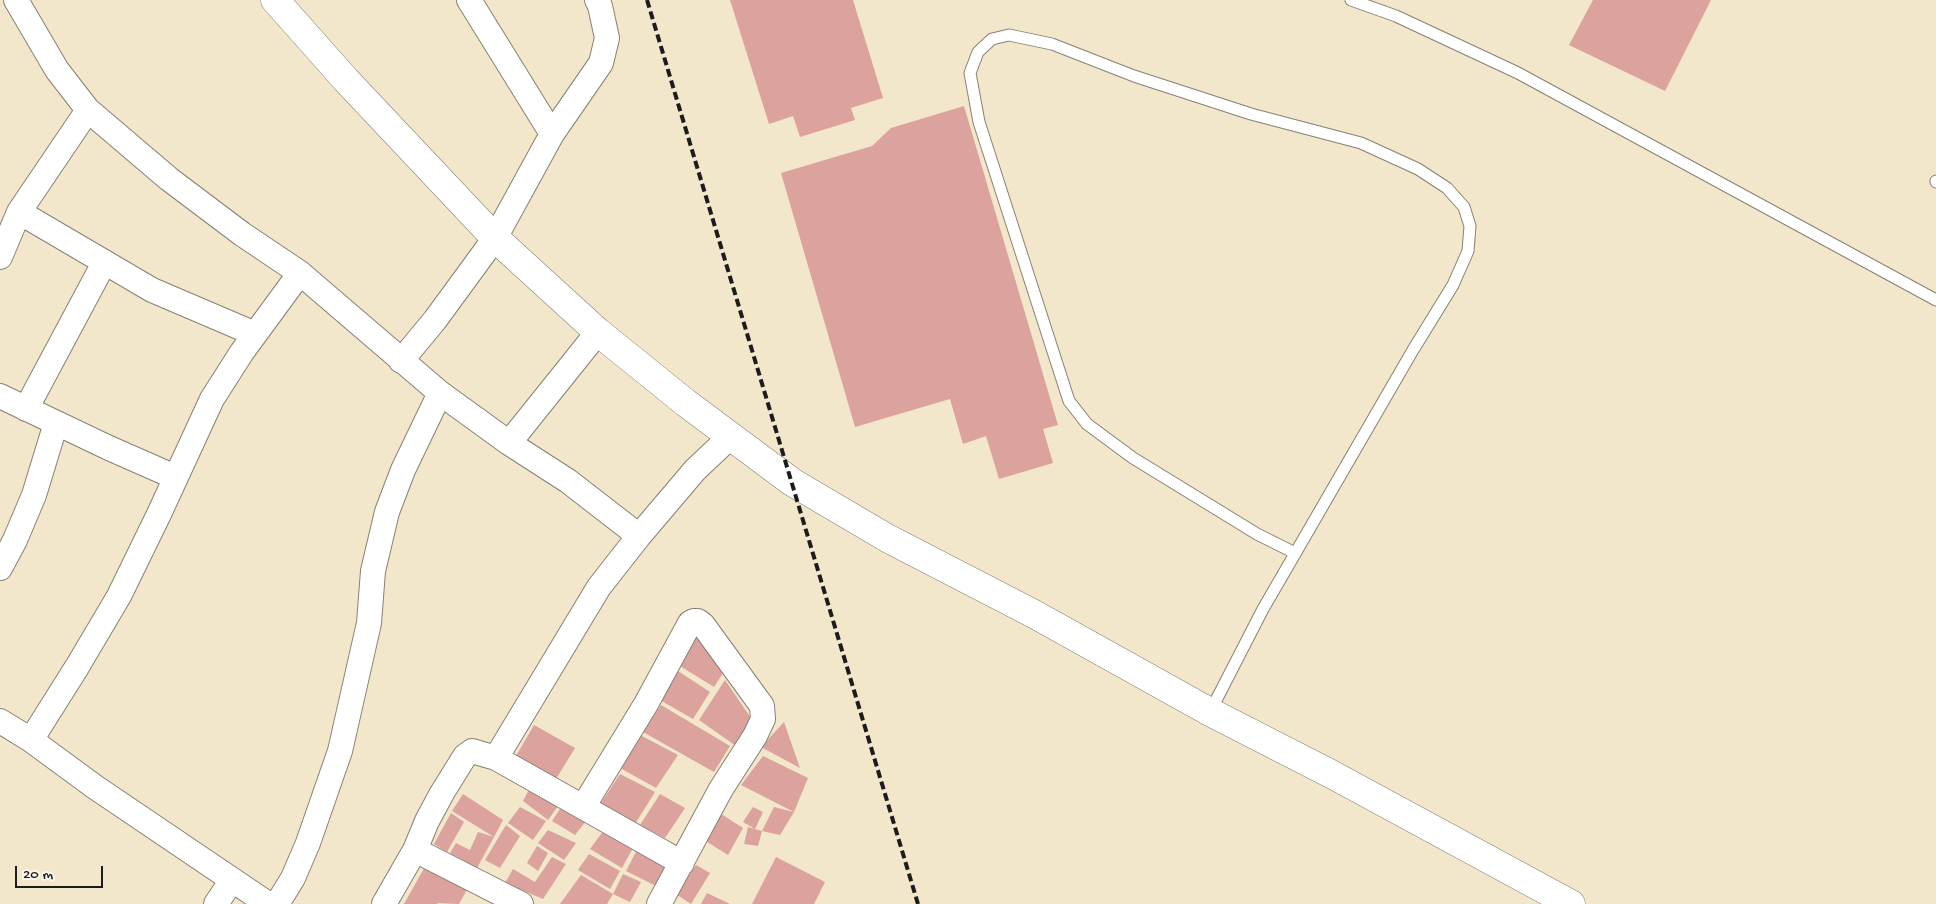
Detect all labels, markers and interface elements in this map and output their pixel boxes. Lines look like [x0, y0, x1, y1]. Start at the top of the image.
scale bar [18, 856, 105, 888]
text: 20 m [23, 866, 53, 884]

